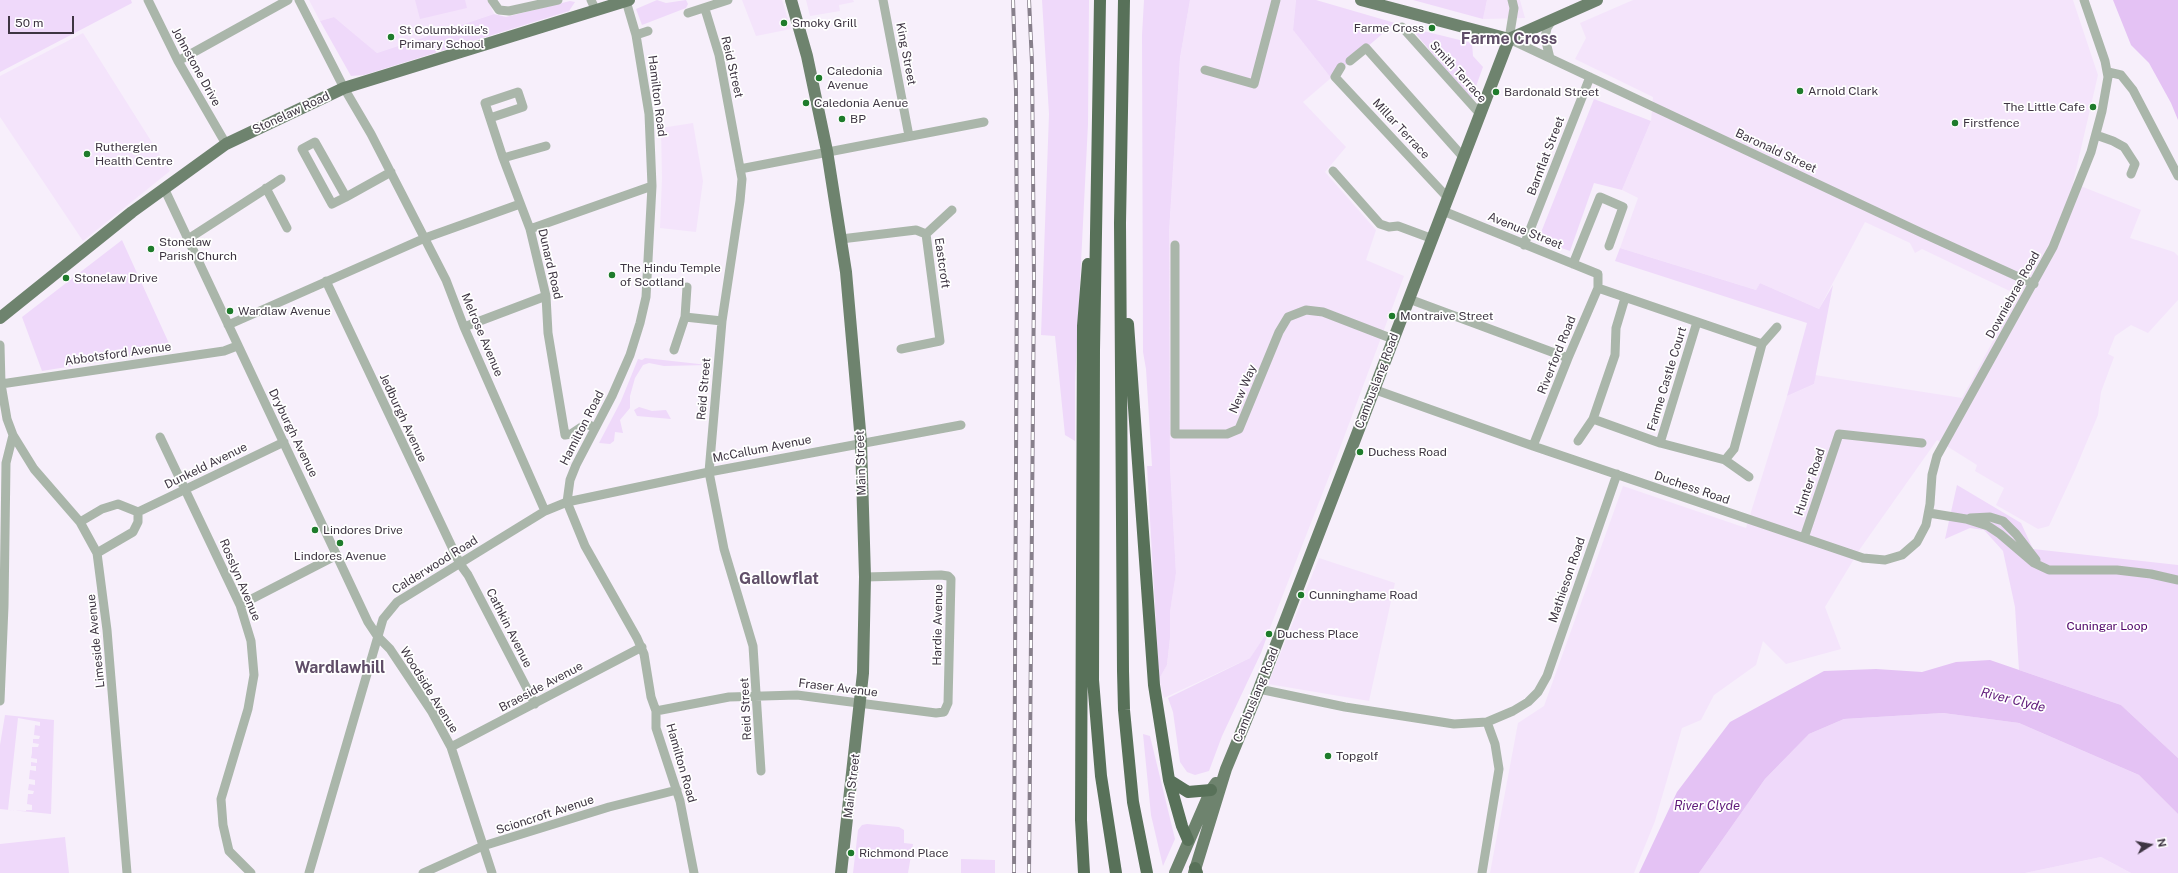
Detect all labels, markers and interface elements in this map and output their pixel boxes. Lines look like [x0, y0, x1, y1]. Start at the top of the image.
scale bar [10, 8, 76, 34]
text: 50 m [15, 16, 43, 30]
place label: Smoky Grill [792, 16, 857, 30]
marker: Smoky Grill [779, 18, 789, 28]
street label: King Street [893, 21, 919, 87]
place label: Farme Cross [1354, 21, 1424, 35]
place label: St Columbkille's Primary School [399, 23, 488, 51]
marker: Farme Cross [1427, 23, 1437, 33]
street label: Johnstone Drive [168, 25, 224, 109]
district label: Farme Cross [1461, 29, 1557, 49]
marker: St Columbkille's Primary School [386, 32, 396, 42]
street label: Reid Street [718, 35, 746, 99]
street label: Smith Terrace [1427, 38, 1489, 106]
street label: Hamilton Road [645, 54, 669, 138]
place label: Caledonia Avenue [827, 64, 882, 92]
marker: Caledonia Avenue [814, 73, 824, 83]
place label: Arnold Clark [1808, 84, 1878, 98]
place label: Bardonald Street [1504, 85, 1599, 99]
marker: Arnold Clark [1795, 86, 1805, 96]
marker: Bardonald Street [1491, 87, 1501, 97]
street label: Stonelaw Road [250, 89, 332, 137]
place label: Caledonia Aenue [814, 96, 908, 110]
street label: Millar Terrace [1369, 96, 1433, 162]
marker: Caledonia Aenue [801, 98, 811, 108]
place label: The Little Cafe [2003, 100, 2085, 114]
marker: The Little Cafe [2088, 102, 2098, 112]
place label: BP [850, 112, 866, 126]
marker: BP [837, 114, 847, 124]
street label: Barnflat Street [1524, 114, 1568, 198]
place label: Firstfence [1963, 116, 2020, 130]
marker: Firstfence [1950, 118, 1960, 128]
street label: Baronald Street [1733, 126, 1819, 176]
place label: Rutherglen Health Centre [95, 140, 173, 168]
marker: Rutherglen Health Centre [82, 149, 92, 159]
street label: Avenue Street [1486, 209, 1564, 253]
street label: Dunard Road [535, 227, 565, 301]
place label: Stonelaw Parish Church [159, 235, 237, 263]
street label: Eastcroft [931, 237, 953, 289]
marker: Stonelaw Parish Church [146, 244, 156, 254]
street label: Downiebrae Road [1983, 249, 2043, 341]
place label: The Hindu Temple of Scotland [620, 261, 721, 289]
marker: The Hindu Temple of Scotland [607, 270, 617, 280]
place label: Stonelaw Drive [74, 271, 158, 285]
marker: Stonelaw Drive [61, 273, 71, 283]
street label: Melrose Avenue [458, 291, 506, 379]
place label: Wardlaw Avenue [238, 304, 331, 318]
marker: Wardlaw Avenue [225, 306, 235, 316]
place label: Montraive Street [1400, 309, 1493, 323]
marker: Montraive Street [1387, 311, 1397, 321]
street label: Riverford Road [1535, 314, 1579, 396]
street label: Farme Castle Court [1644, 325, 1690, 433]
street label: Cambuslang Road [1352, 331, 1402, 431]
street label: Abbotsford Avenue [64, 339, 172, 369]
street label: Reid Street [694, 357, 714, 421]
street label: New Way [1226, 362, 1260, 416]
street label: Jedburgh Avenue [376, 372, 430, 464]
street label: Dryburgh Avenue [265, 386, 321, 480]
street label: Hamilton Road [557, 388, 607, 468]
street label: Main Street [853, 430, 869, 496]
street label: McCallum Avenue [711, 432, 813, 466]
street label: Dunkeld Avenue [162, 440, 250, 492]
place label: Duchess Road [1368, 445, 1447, 459]
street label: Hunter Road [1792, 446, 1828, 518]
marker: Duchess Road [1355, 447, 1365, 457]
street label: Duchess Road [1652, 468, 1732, 508]
place label: Lindores Drive [323, 523, 403, 537]
marker: Lindores Drive [310, 525, 320, 535]
street label: Calderwood Road [390, 533, 480, 597]
street label: Mathieson Road [1546, 535, 1588, 625]
street label: Rosslyn Avenue [216, 537, 264, 623]
marker: Lindores Avenue [335, 538, 345, 548]
place label: Lindores Avenue [294, 549, 386, 563]
district label: Gallowflat [739, 569, 819, 589]
street label: Hardie Avenue [930, 584, 946, 666]
street label: Cathkin Avenue [483, 586, 535, 670]
place label: Cunninghame Road [1309, 588, 1418, 602]
marker: Cunninghame Road [1296, 590, 1306, 600]
street label: Limeside Avenue [84, 593, 108, 689]
park label: Cuningar Loop [2066, 619, 2148, 633]
place label: Duchess Place [1277, 627, 1359, 641]
marker: Duchess Place [1264, 629, 1274, 639]
street label: Woodside Avenue [397, 644, 461, 736]
street label: Cambuslang Road [1230, 645, 1282, 745]
district label: Wardlawhill [295, 658, 385, 678]
street label: Braeside Avenue [497, 659, 585, 715]
street label: Fraser Avenue [797, 676, 879, 700]
street label: Reid Street [737, 677, 755, 741]
water label: River Clyde [1979, 684, 2047, 716]
street label: Hamilton Road [663, 722, 699, 804]
place label: Topgolf [1336, 749, 1378, 763]
marker: Topgolf [1323, 751, 1333, 761]
street label: Main Street [841, 753, 863, 819]
street label: Scioncroft Avenue [494, 792, 596, 838]
water label: River Clyde [1674, 798, 1740, 814]
north arrow [2130, 825, 2170, 865]
text: N [2155, 837, 2168, 848]
place label: Richmond Place [859, 846, 949, 860]
marker: Richmond Place [846, 848, 856, 858]

